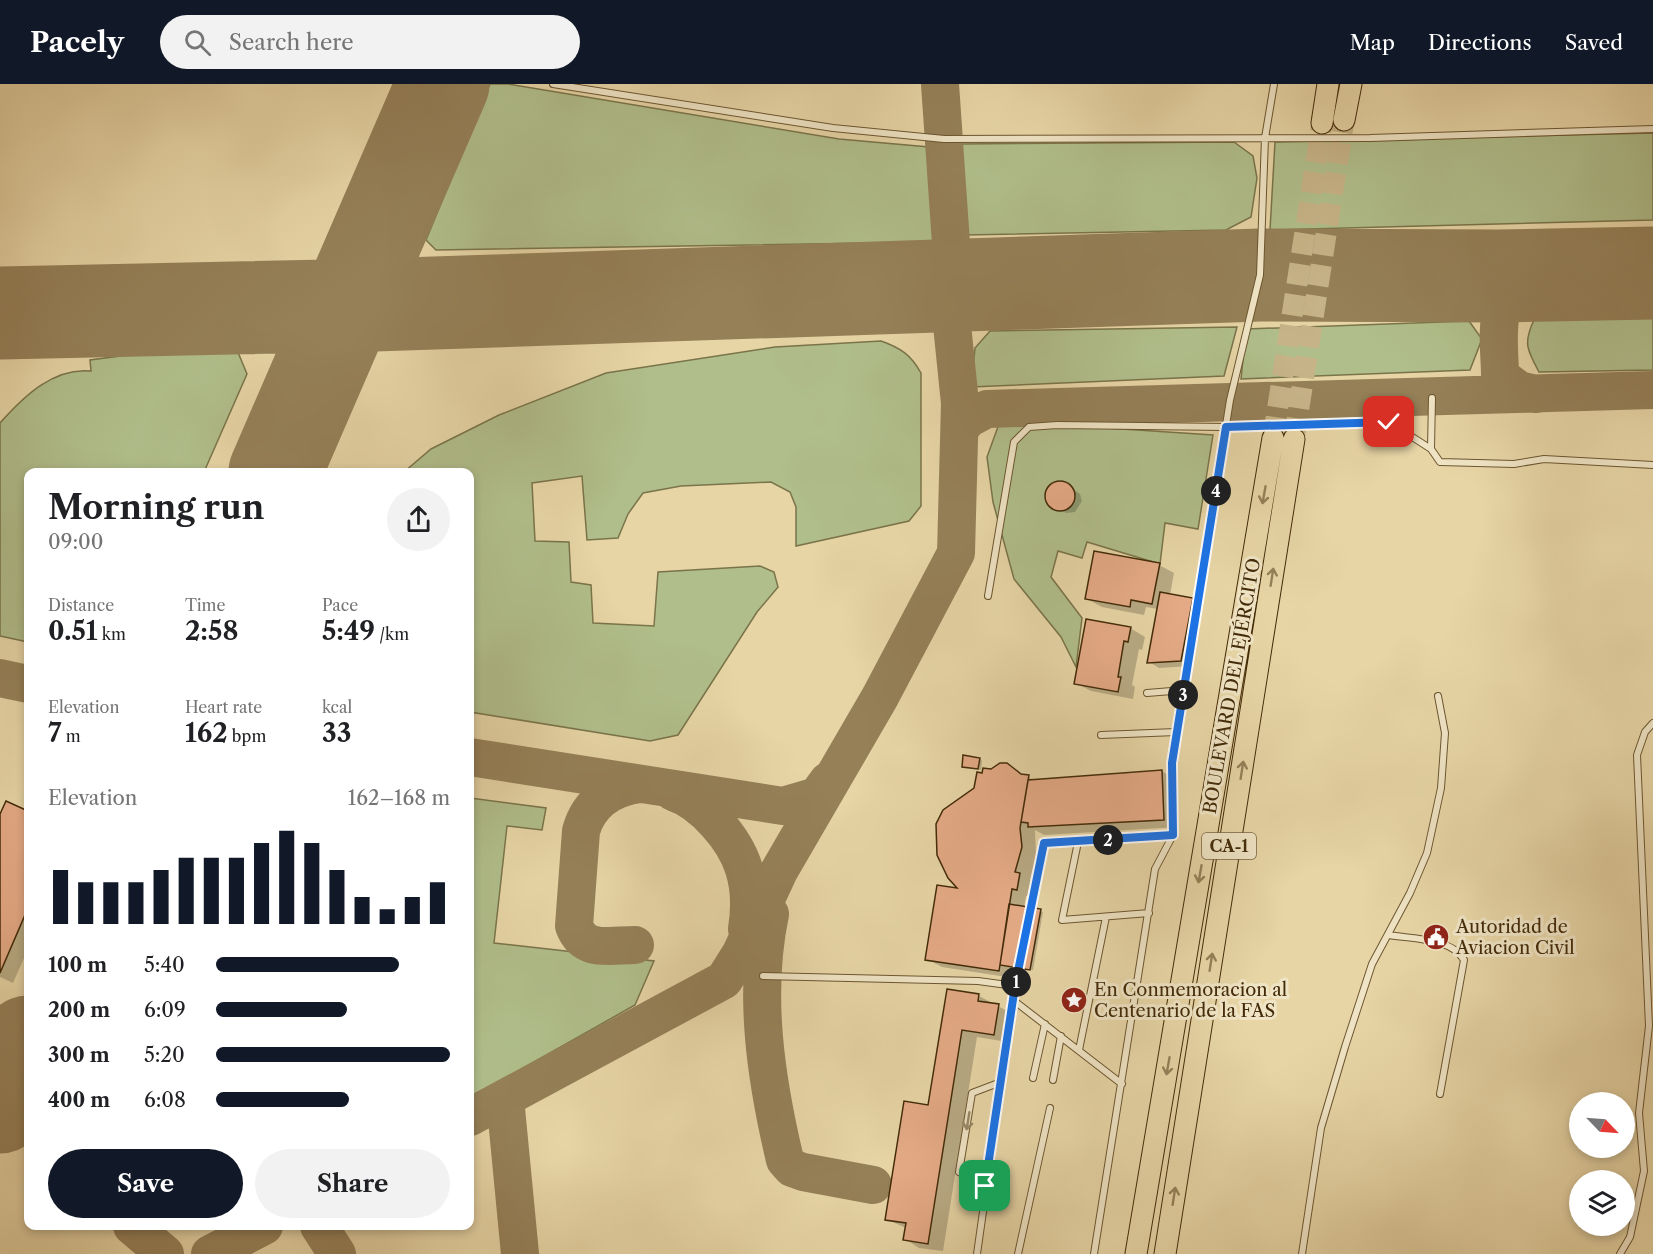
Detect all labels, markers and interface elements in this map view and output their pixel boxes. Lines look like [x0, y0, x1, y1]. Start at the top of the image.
search box [160, 15, 580, 69]
text: Pacely [30, 25, 124, 59]
icon: search [181, 26, 214, 59]
text: Search here [229, 29, 354, 56]
text: Map [1350, 30, 1395, 55]
text: Directions [1428, 30, 1532, 55]
text: Saved [1565, 30, 1623, 55]
pin [1363, 396, 1414, 447]
icon: check [1372, 405, 1405, 438]
pin: 4 [1201, 476, 1231, 506]
text: 4 [1211, 481, 1221, 501]
one-way arrow [1258, 485, 1269, 505]
text: Morning run [48, 487, 264, 528]
button: share [387, 488, 450, 551]
text: 09:00 [48, 530, 103, 554]
street label: BOULEVARD DEL EJÉRCITO [1198, 556, 1265, 816]
one-way arrow [1267, 568, 1278, 587]
text: Distance [48, 595, 114, 615]
text: Time [185, 595, 225, 615]
text: Pace [322, 595, 358, 615]
text: 0.51 [48, 615, 98, 647]
text: 2:58 [185, 615, 238, 647]
text: 5:49 [322, 615, 375, 647]
text: km [98, 624, 126, 644]
text: /km [375, 624, 409, 644]
pin: 3 [1168, 680, 1198, 710]
text: 3 [1178, 685, 1188, 705]
text: Elevation [48, 697, 119, 717]
text: Heart rate [185, 697, 262, 717]
text: kcal [322, 697, 352, 717]
text: 7 [48, 717, 62, 749]
text: 162 [185, 717, 228, 749]
text: 33 [322, 717, 351, 749]
text: m [62, 726, 81, 746]
text: bpm [228, 726, 266, 746]
one-way arrow [1236, 760, 1247, 780]
text: Elevation [48, 786, 137, 810]
text: 162–168 m [348, 786, 450, 810]
pin: 2 [1093, 825, 1123, 855]
text: 2 [1103, 830, 1113, 850]
road number: CA-1 [1202, 833, 1256, 859]
one-way arrow [1194, 864, 1205, 883]
place label: Autoridad de Aviacion Civil [1455, 916, 1575, 959]
public building icon: Autoridad de Aviacion Civil [1421, 922, 1451, 952]
text: 100 m [48, 953, 107, 977]
text: 5:40 [144, 953, 185, 977]
one-way arrow [1206, 953, 1217, 972]
pin: 1 [1001, 967, 1031, 997]
text: 1 [1012, 972, 1020, 992]
place label: En Conmemoracion al Centenario de la FAS [1094, 979, 1287, 1022]
place icon: En Conmemoracion al Centenario de la FAS [1059, 985, 1089, 1015]
text: 200 m [48, 998, 110, 1022]
text: 6:09 [144, 998, 186, 1022]
text: 300 m [48, 1043, 110, 1067]
text: 5:20 [144, 1043, 185, 1067]
one-way arrow [1162, 1056, 1173, 1076]
text: 400 m [48, 1088, 110, 1112]
text: 6:08 [144, 1088, 186, 1112]
north arrow [1569, 1092, 1635, 1158]
map controls [1569, 1092, 1635, 1236]
one-way arrow [962, 1110, 973, 1130]
button: Save [48, 1149, 243, 1218]
button: Share [255, 1149, 450, 1218]
pin [959, 1160, 1010, 1211]
icon: arrive [968, 1169, 1001, 1202]
button: layers [1569, 1170, 1635, 1236]
one-way arrow [1169, 1187, 1180, 1207]

